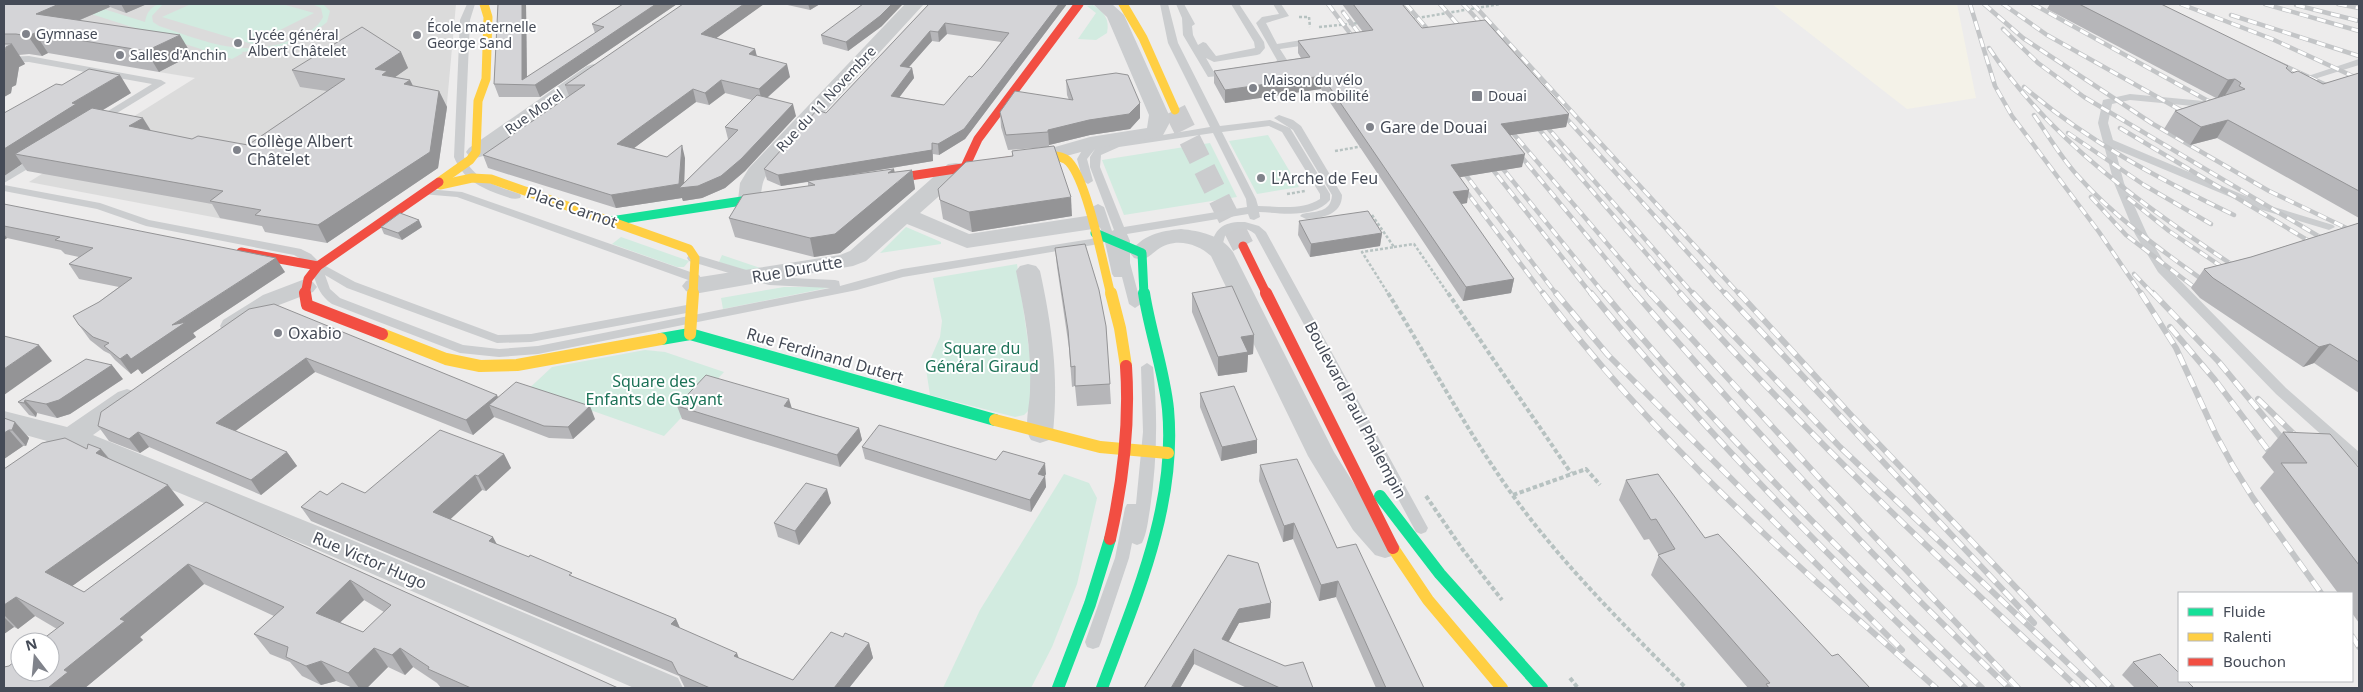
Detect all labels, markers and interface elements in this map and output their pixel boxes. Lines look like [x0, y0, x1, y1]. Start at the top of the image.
place label: École maternelle George Sand [427, 17, 537, 52]
place label: Gymnase [36, 24, 98, 43]
place label: Lycée général Albert Châtelet [248, 25, 346, 60]
marker: Gymnase [20, 28, 32, 40]
marker: École maternelle George Sand [411, 29, 423, 41]
marker: Lycée général Albert Châtelet [232, 37, 244, 49]
street label: Rue du 11 Novembre [771, 41, 880, 156]
place label: Salles d'Anchin [130, 45, 227, 64]
marker: Salles d'Anchin [114, 49, 126, 61]
place label: Maison du vélo et de la mobilité [1263, 70, 1369, 105]
marker: Maison du vélo et de la mobilité [1247, 82, 1259, 94]
street label: Rue Morel [501, 85, 567, 139]
place label: Douai [1488, 86, 1527, 105]
marker: Douai [1470, 89, 1484, 103]
place label: Gare de Douai [1380, 116, 1487, 138]
marker: Gare de Douai [1364, 121, 1376, 133]
place label: Collège Albert Châtelet [247, 130, 353, 170]
marker: Collège Albert Châtelet [231, 144, 243, 156]
place label: L'Arche de Feu [1271, 167, 1378, 189]
marker: L'Arche de Feu [1255, 172, 1267, 184]
street label: Place Carnot [524, 181, 621, 233]
street label: Rue Durutte [750, 250, 844, 288]
street label: Boulevard Paul Phalempin [1300, 318, 1412, 502]
place label: Oxabio [288, 322, 342, 344]
street label: Rue Ferdinand Dutert [744, 322, 906, 388]
marker: Oxabio [272, 327, 284, 339]
park label: Square du Général Giraud [925, 337, 1039, 377]
park label: Square des Enfants de Gayant [585, 370, 723, 410]
street label: Rue Victor Hugo [310, 526, 430, 594]
legend [2178, 592, 2353, 682]
text: Fluide [2223, 601, 2265, 621]
text: Ralenti [2223, 626, 2272, 646]
north arrow [10, 632, 60, 682]
text: N [23, 633, 39, 655]
text: Bouchon [2223, 651, 2286, 671]

